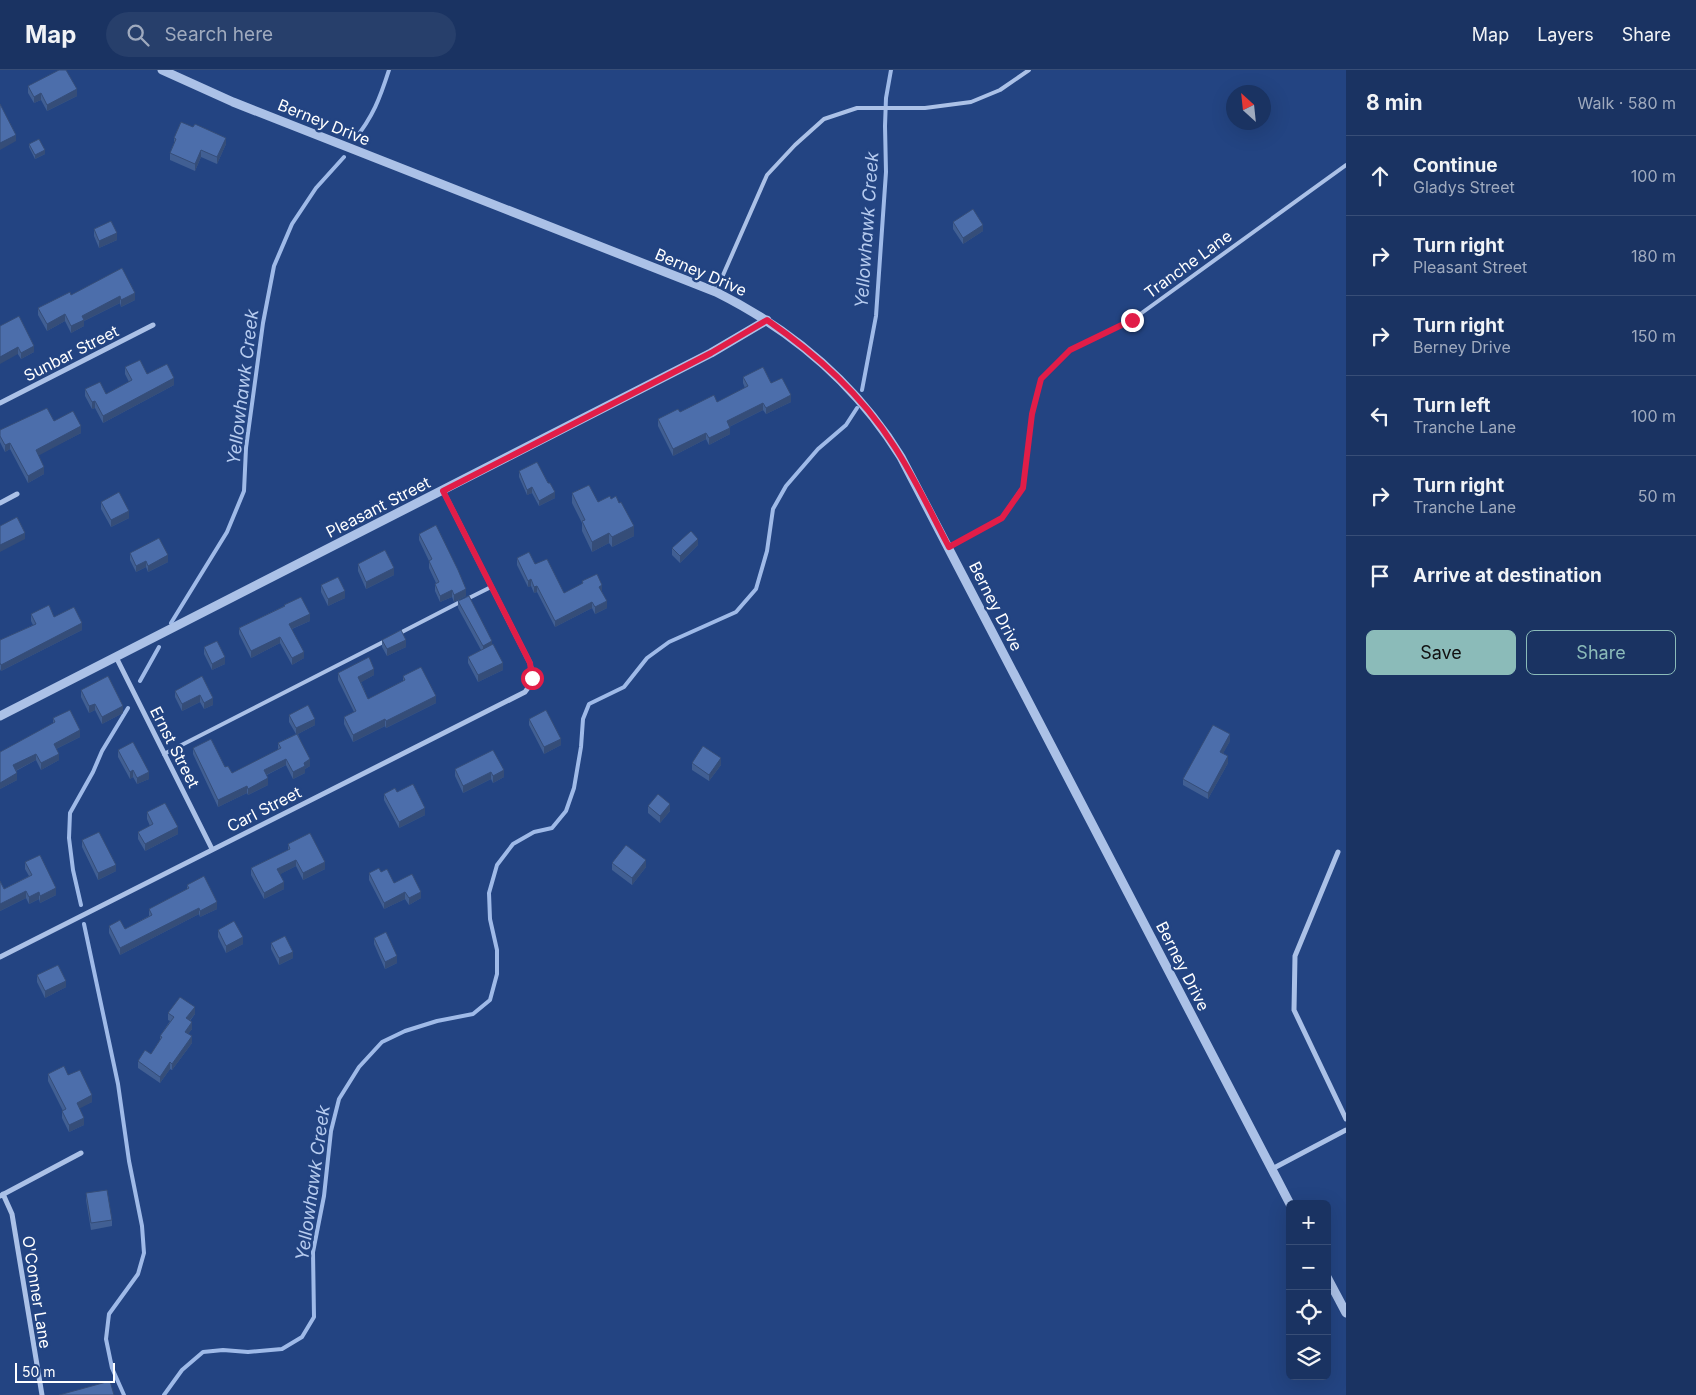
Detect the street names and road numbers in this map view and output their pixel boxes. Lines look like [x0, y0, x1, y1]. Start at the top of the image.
street label: Berney Drive [275, 94, 373, 150]
street label: Tranche Lane [1140, 226, 1236, 302]
street label: Berney Drive [652, 244, 750, 300]
street label: Sunbar Street [20, 321, 122, 385]
street label: Pleasant Street [323, 472, 433, 542]
street label: Berney Drive [965, 558, 1027, 654]
street label: Ernst Street [146, 703, 204, 791]
street label: Carl Street [224, 782, 304, 836]
street label: Berney Drive [1152, 918, 1214, 1014]
street label: O'Conner Lane [18, 1234, 56, 1350]

